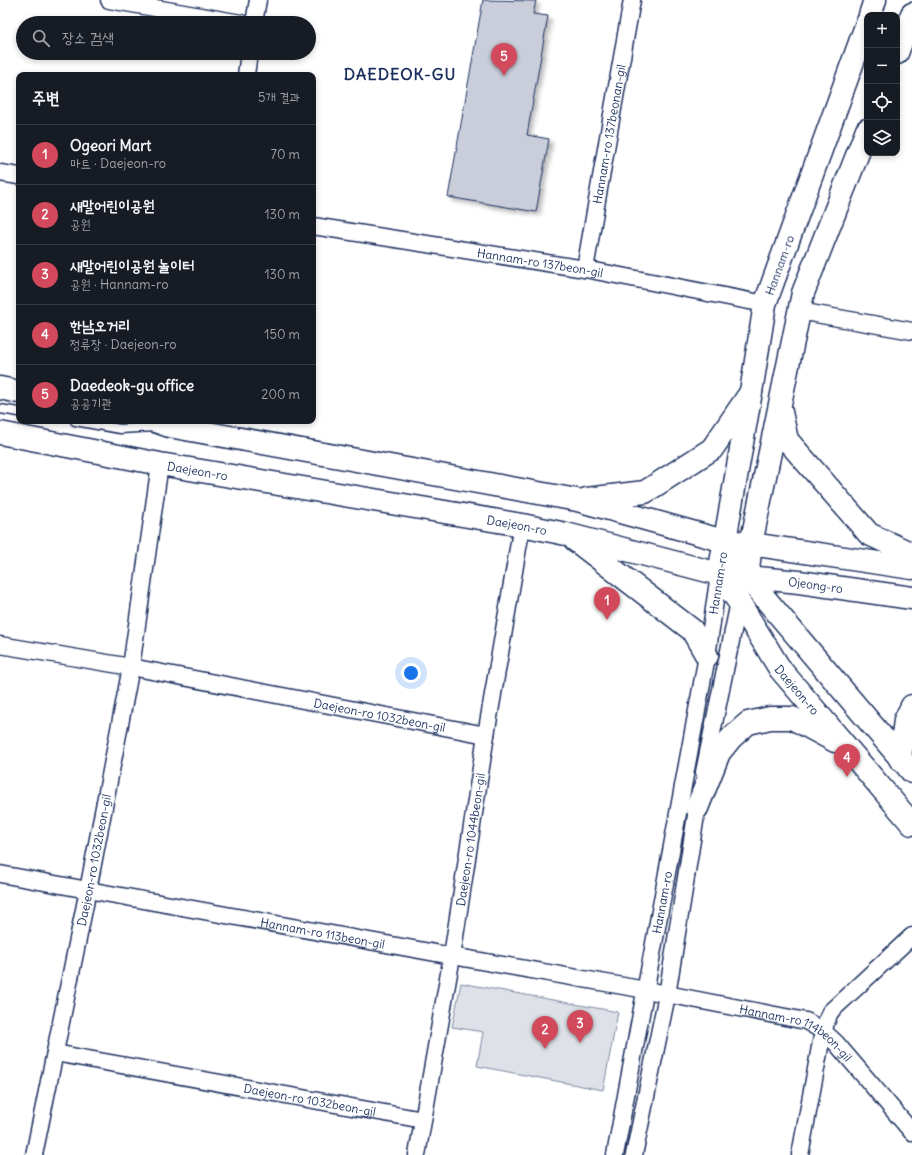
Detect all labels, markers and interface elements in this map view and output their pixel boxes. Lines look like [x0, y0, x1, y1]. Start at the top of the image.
map controls [864, 12, 900, 156]
button: + [864, 12, 900, 48]
search box [16, 16, 316, 60]
icon: search [30, 27, 52, 49]
text: 장소 검색 [62, 28, 114, 47]
pin: 5 [491, 43, 517, 76]
button: − [864, 48, 900, 84]
street label: Hannam-ro 137beonan-gil [589, 63, 628, 205]
district label: DAEDEOK-GU [344, 64, 456, 84]
button: locate [864, 84, 900, 120]
text: 주변 [32, 87, 59, 109]
text: 5개 결과 [258, 89, 300, 106]
button: layers [864, 120, 900, 156]
text: Ogeori Mart [70, 136, 151, 155]
text: 1 [42, 146, 48, 163]
text: 70 m [271, 146, 300, 163]
text: 마트 · Daejeon-ro [70, 155, 166, 172]
text: 새말어린이공원 [70, 196, 155, 215]
text: 2 [41, 206, 49, 223]
text: 130 m [264, 206, 300, 223]
text: 공원 [70, 216, 91, 233]
street label: Hannam-ro [761, 233, 797, 297]
street label: Hannam-ro 137beon-gil [476, 245, 604, 280]
text: 새말어린이공원 놀이터 [70, 256, 194, 275]
text: 3 [41, 266, 49, 283]
text: 130 m [264, 266, 300, 283]
text: 공원 · Hannam-ro [70, 276, 168, 293]
text: 한남오거리 [70, 316, 130, 335]
text: 4 [41, 326, 49, 343]
text: 150 m [264, 326, 300, 343]
text: 정류장 · Daejeon-ro [70, 336, 177, 353]
text: Daedeok-gu office [70, 376, 194, 395]
text: 5 [41, 386, 49, 403]
text: 200 m [261, 386, 300, 403]
text: 공공기관 [70, 395, 112, 412]
street label: Daejeon-ro [166, 458, 229, 483]
street label: Daejeon-ro [486, 512, 549, 538]
street label: Hannam-ro [706, 550, 730, 615]
street label: Ojeong-ro [787, 573, 844, 596]
pin: 1 [594, 587, 620, 620]
street label: Daejeon-ro [772, 661, 823, 718]
your location [401, 663, 421, 683]
street label: Daejeon-ro 1032beon-gil [312, 695, 447, 735]
pin: 4 [834, 744, 860, 777]
street label: Daejeon-ro 1044beon-gil [452, 772, 488, 907]
street label: Daejeon-ro 1032beon-gil [73, 793, 114, 927]
street label: Hannam-ro [648, 870, 675, 935]
street label: Hannam-ro 113beon-gil [259, 914, 386, 951]
street label: Hannam-ro 114beon-gil [738, 1001, 856, 1064]
pin: 3 [567, 1010, 593, 1043]
pin: 2 [532, 1016, 558, 1049]
street label: Daejeon-ro 1032beon-gil [243, 1080, 377, 1119]

